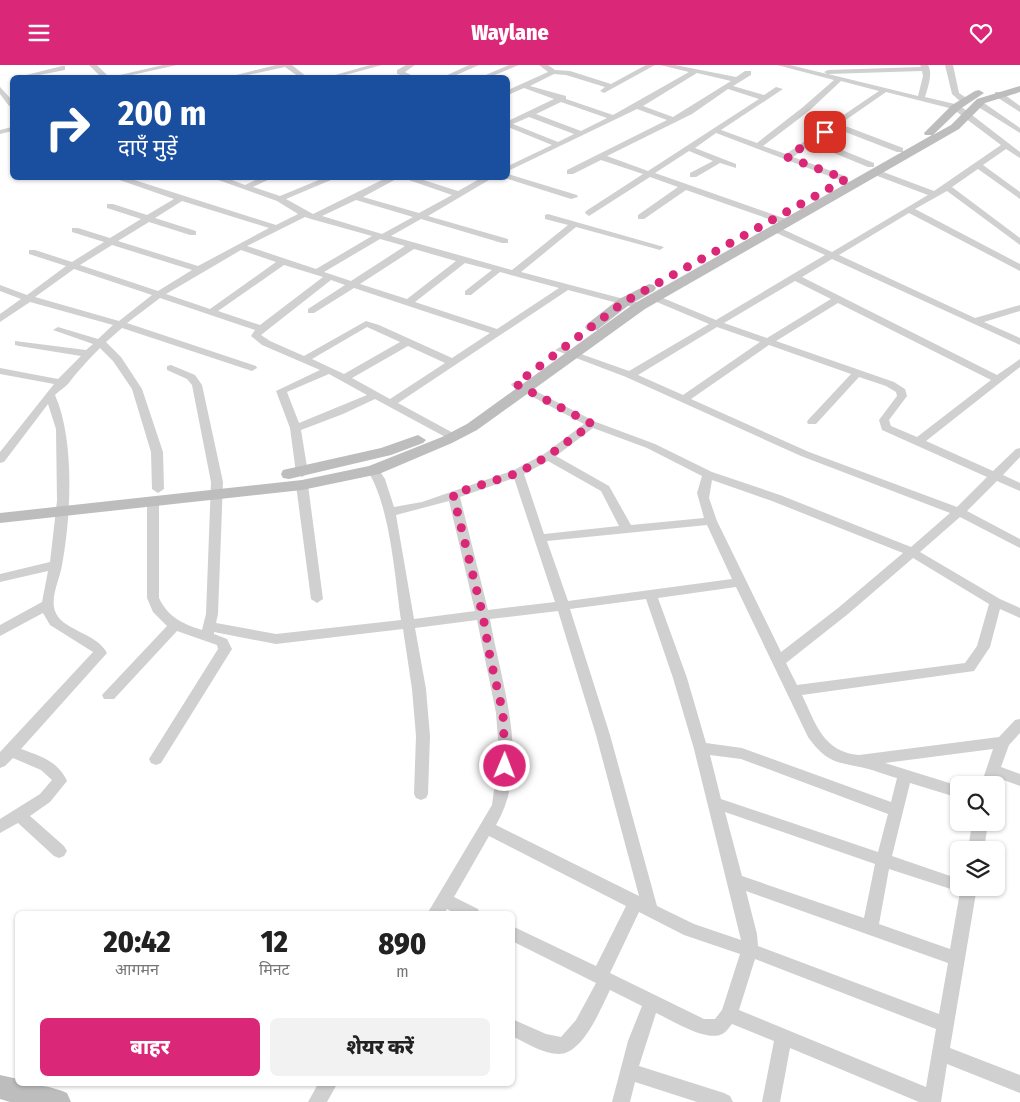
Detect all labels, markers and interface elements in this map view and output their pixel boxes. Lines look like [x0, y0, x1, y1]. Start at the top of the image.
icon: menu [25, 19, 53, 47]
text: Waylane [471, 19, 549, 46]
icon: heart [967, 19, 995, 47]
text: 200 m [118, 92, 206, 134]
icon: right [35, 95, 100, 160]
pin [804, 111, 846, 153]
icon: arrive [811, 118, 839, 146]
text: दाएँ मुड़ें [118, 134, 178, 161]
position arrow [478, 739, 530, 791]
map controls [950, 776, 1005, 896]
button: search [950, 776, 1005, 831]
button: layers [950, 841, 1005, 896]
text: 20:42 [104, 924, 171, 960]
text: 12 [261, 924, 288, 960]
text: 890 [378, 926, 426, 962]
text: आगमन [115, 960, 159, 979]
text: मिनट [259, 960, 290, 979]
text: m [396, 962, 408, 981]
button: बाहर [40, 1018, 260, 1076]
button: शेयर करें [270, 1018, 490, 1076]

